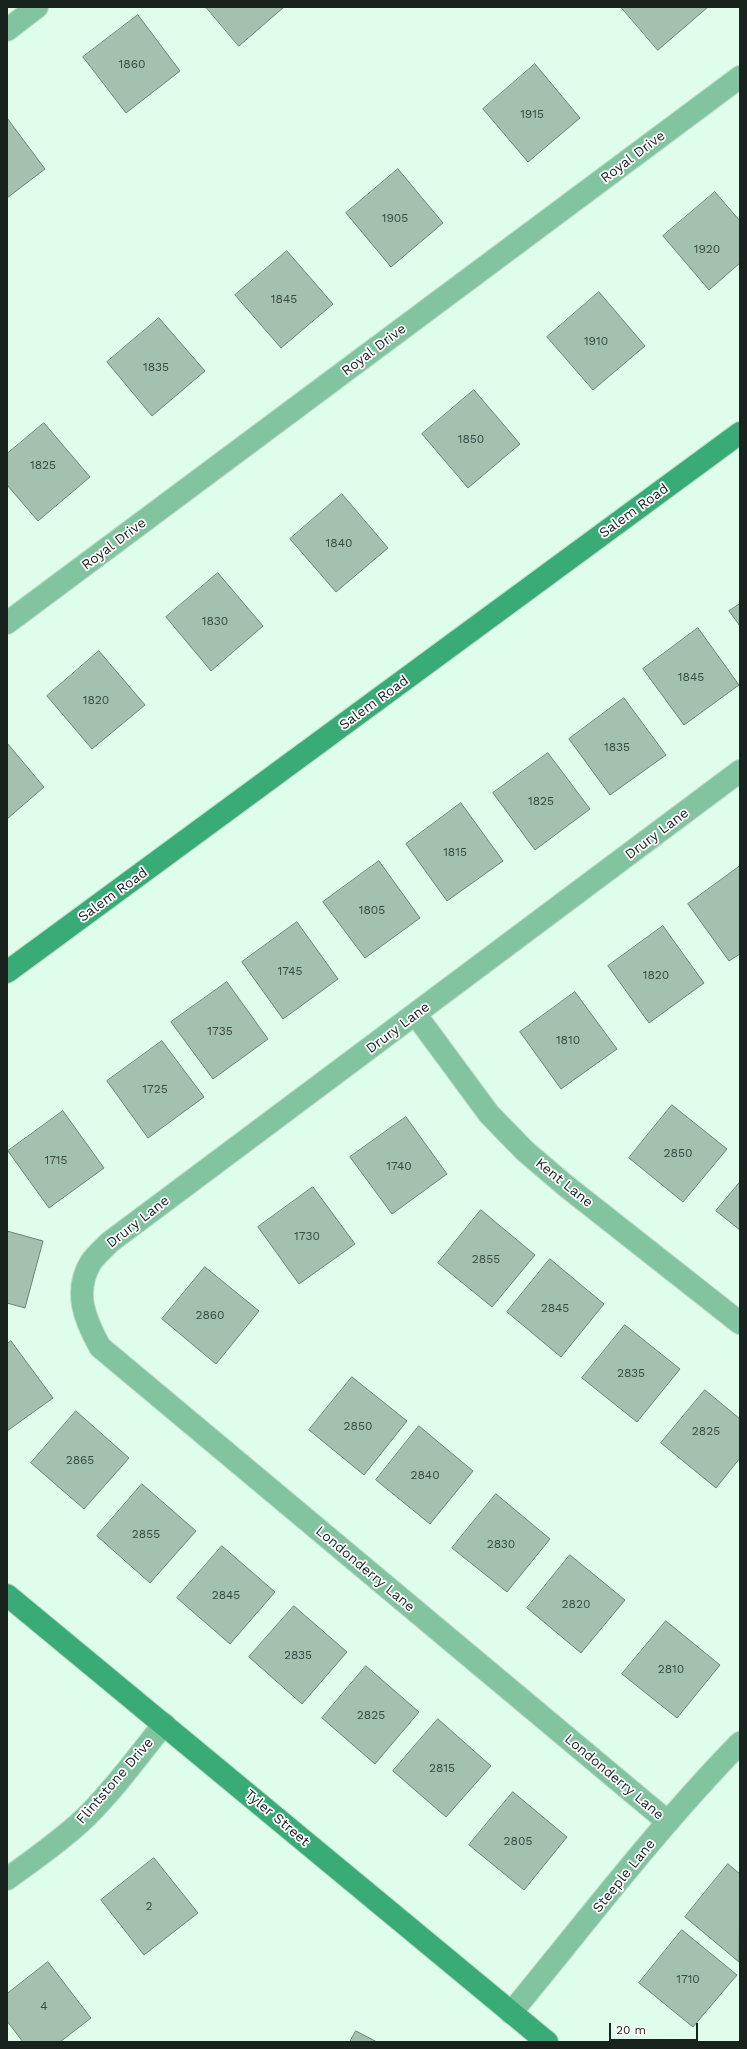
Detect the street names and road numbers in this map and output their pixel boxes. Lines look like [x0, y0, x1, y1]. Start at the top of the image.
street label: Royal Drive [598, 127, 668, 187]
street label: Royal Drive [339, 320, 409, 380]
street label: Salem Road [596, 480, 672, 542]
street label: Royal Drive [79, 514, 149, 574]
street label: Salem Road [336, 672, 412, 734]
street label: Drury Lane [622, 805, 692, 863]
street label: Salem Road [75, 864, 151, 926]
street label: Drury Lane [363, 999, 433, 1057]
street label: Kent Lane [532, 1155, 596, 1211]
street label: Drury Lane [103, 1192, 173, 1252]
street label: Londonderry Lane [312, 1523, 418, 1615]
street label: Londonderry Lane [561, 1731, 667, 1823]
street label: Flintstone Drive [73, 1734, 157, 1828]
street label: Tyler Street [241, 1786, 313, 1850]
street label: Steeple Lane [589, 1836, 659, 1916]

